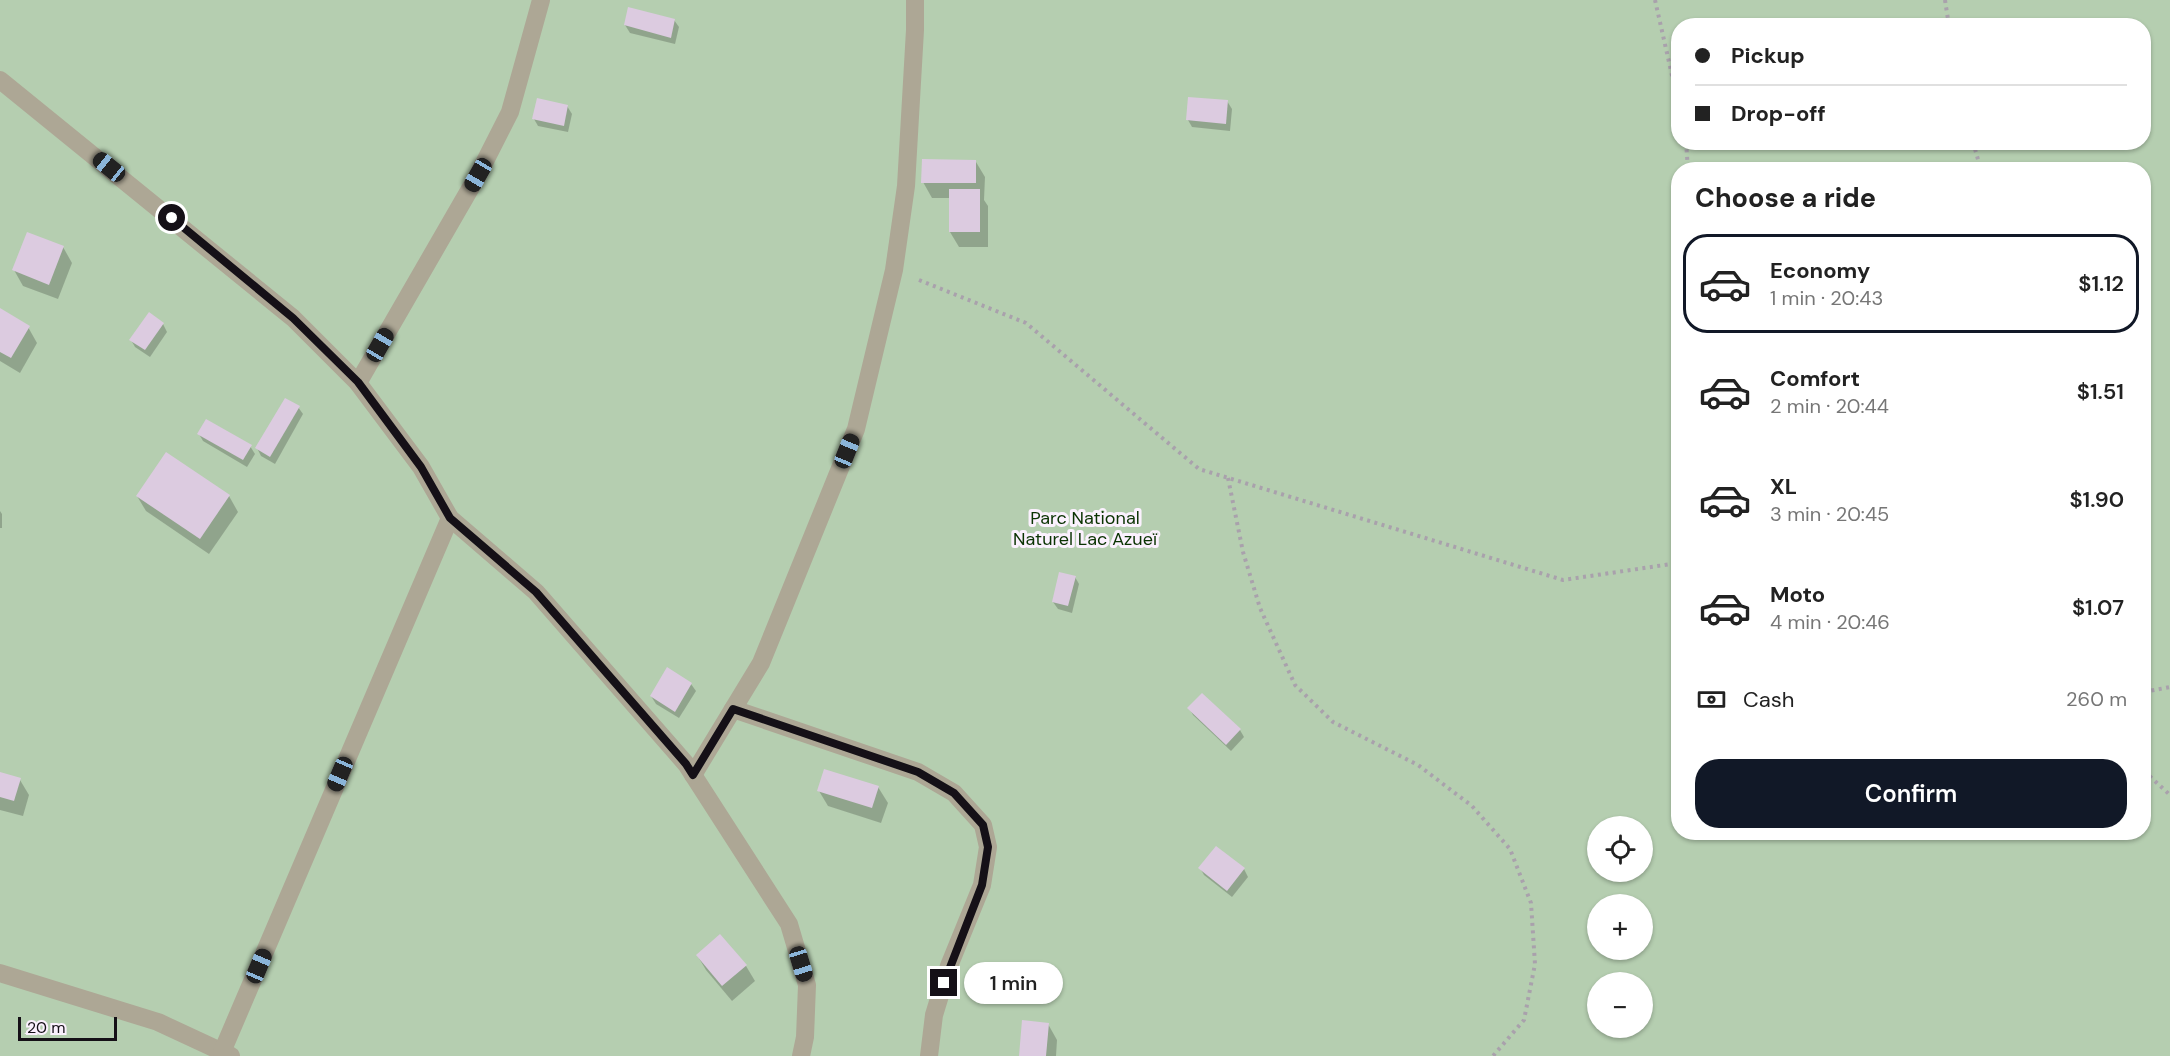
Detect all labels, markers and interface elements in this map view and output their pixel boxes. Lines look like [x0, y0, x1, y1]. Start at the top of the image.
text: Pickup [1731, 41, 1805, 70]
text: Drop-off [1731, 99, 1826, 128]
car [89, 149, 129, 185]
car [461, 155, 495, 195]
text: Choose a ride [1695, 180, 1876, 215]
route start [158, 204, 185, 231]
text: Economy [1770, 256, 1870, 285]
icon: car [1698, 257, 1752, 311]
text: $1.12 [2078, 269, 2124, 298]
text: 1 min · 20:43 [1770, 285, 1883, 311]
car [363, 325, 397, 365]
text: Comfort [1770, 364, 1860, 393]
icon: car [1698, 365, 1752, 419]
text: $1.51 [2077, 377, 2124, 406]
text: 2 min · 20:44 [1770, 393, 1889, 419]
car [832, 431, 862, 471]
text: XL [1770, 472, 1797, 501]
icon: car [1698, 473, 1752, 527]
text: $1.90 [2069, 485, 2124, 514]
text: 3 min · 20:45 [1770, 501, 1889, 527]
park label: Parc National Naturel Lac Azueï [1013, 506, 1158, 551]
text: Moto [1770, 580, 1825, 609]
icon: car [1698, 581, 1752, 635]
text: $1.07 [2072, 593, 2124, 622]
text: 4 min · 20:46 [1770, 609, 1890, 635]
icon: cash [1695, 683, 1728, 716]
text: Cash [1743, 685, 1794, 714]
text: 260 m [2066, 686, 2127, 712]
car [325, 754, 355, 794]
button: Confirm [1695, 759, 2127, 828]
map controls [1587, 816, 1653, 1038]
button: locate [1587, 816, 1653, 882]
button: + [1587, 894, 1653, 960]
car [787, 944, 815, 984]
car [244, 946, 274, 986]
callout: 1 min [965, 962, 1064, 1004]
route end [930, 969, 957, 996]
text: 1 min [990, 970, 1037, 996]
button: − [1587, 972, 1653, 1038]
scale bar [18, 1014, 117, 1042]
text: 20 m [27, 1017, 66, 1038]

